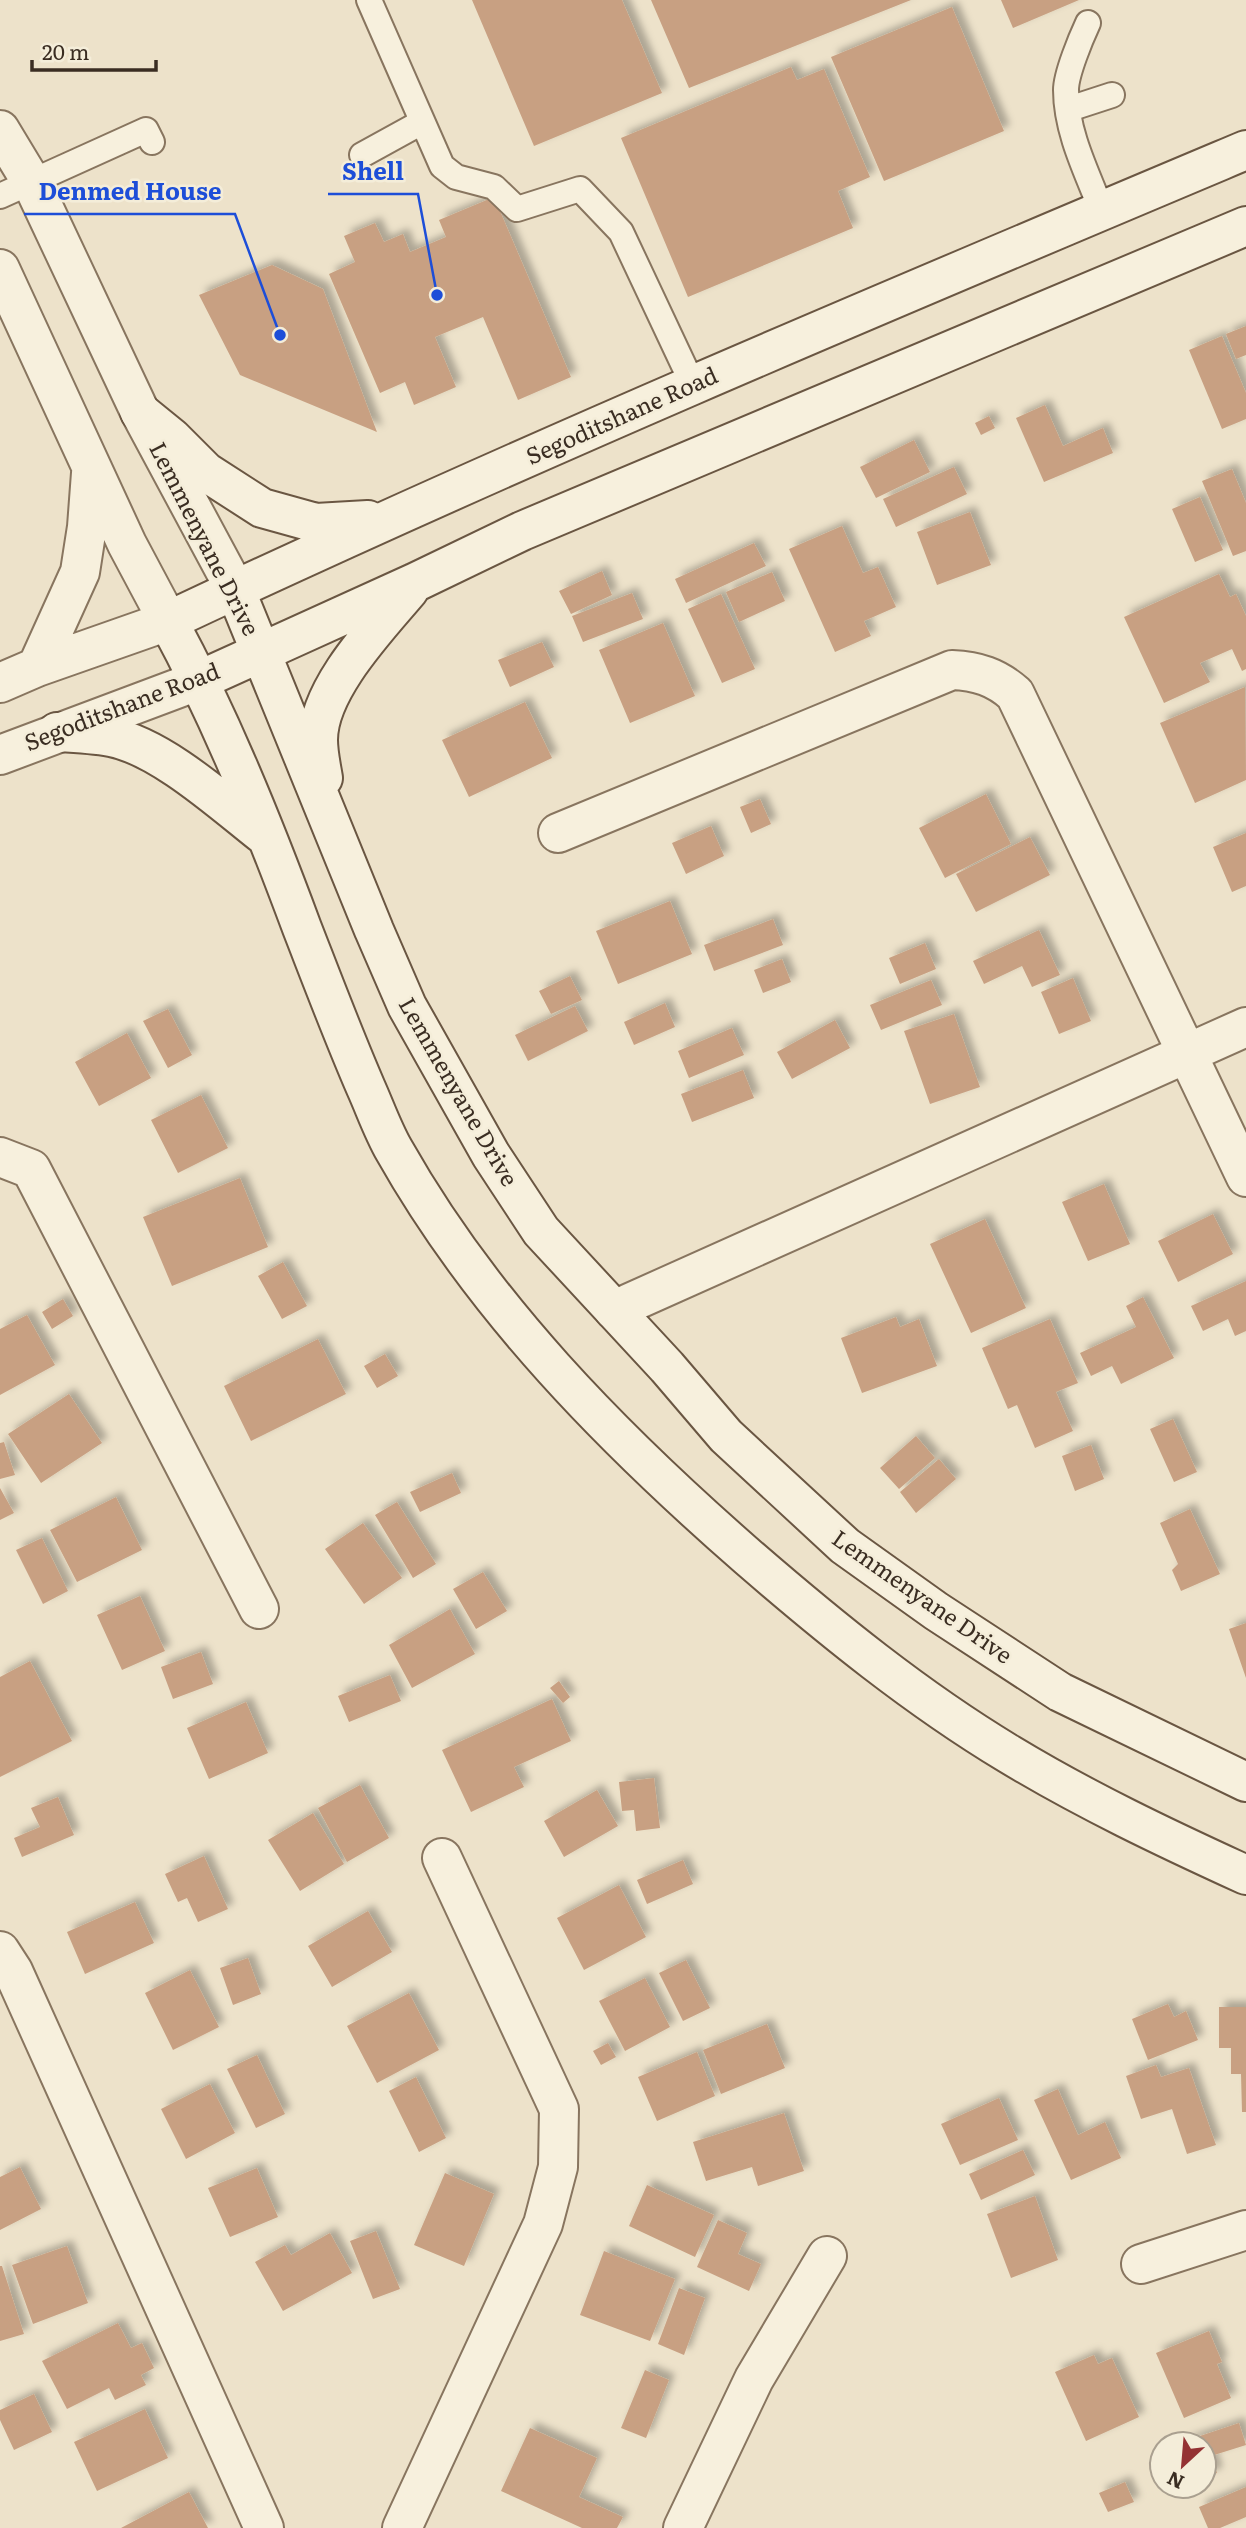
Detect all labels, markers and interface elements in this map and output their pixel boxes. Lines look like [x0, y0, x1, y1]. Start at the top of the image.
scale bar [32, 28, 156, 72]
text: 20 m [42, 35, 89, 66]
callout: Shell [328, 149, 418, 194]
text: Shell [342, 152, 404, 187]
callout: Denmed House [24, 169, 235, 214]
text: Denmed House [38, 172, 222, 207]
street label: Segoditshane Road [520, 357, 722, 472]
street label: Lemmenyane Drive [142, 435, 269, 641]
street label: Segoditshane Road [19, 652, 224, 758]
street label: Lemmenyane Drive [392, 990, 528, 1192]
street label: Lemmenyane Drive [826, 1520, 1020, 1671]
north arrow [1148, 2430, 1218, 2500]
text: N [1162, 2465, 1188, 2497]

